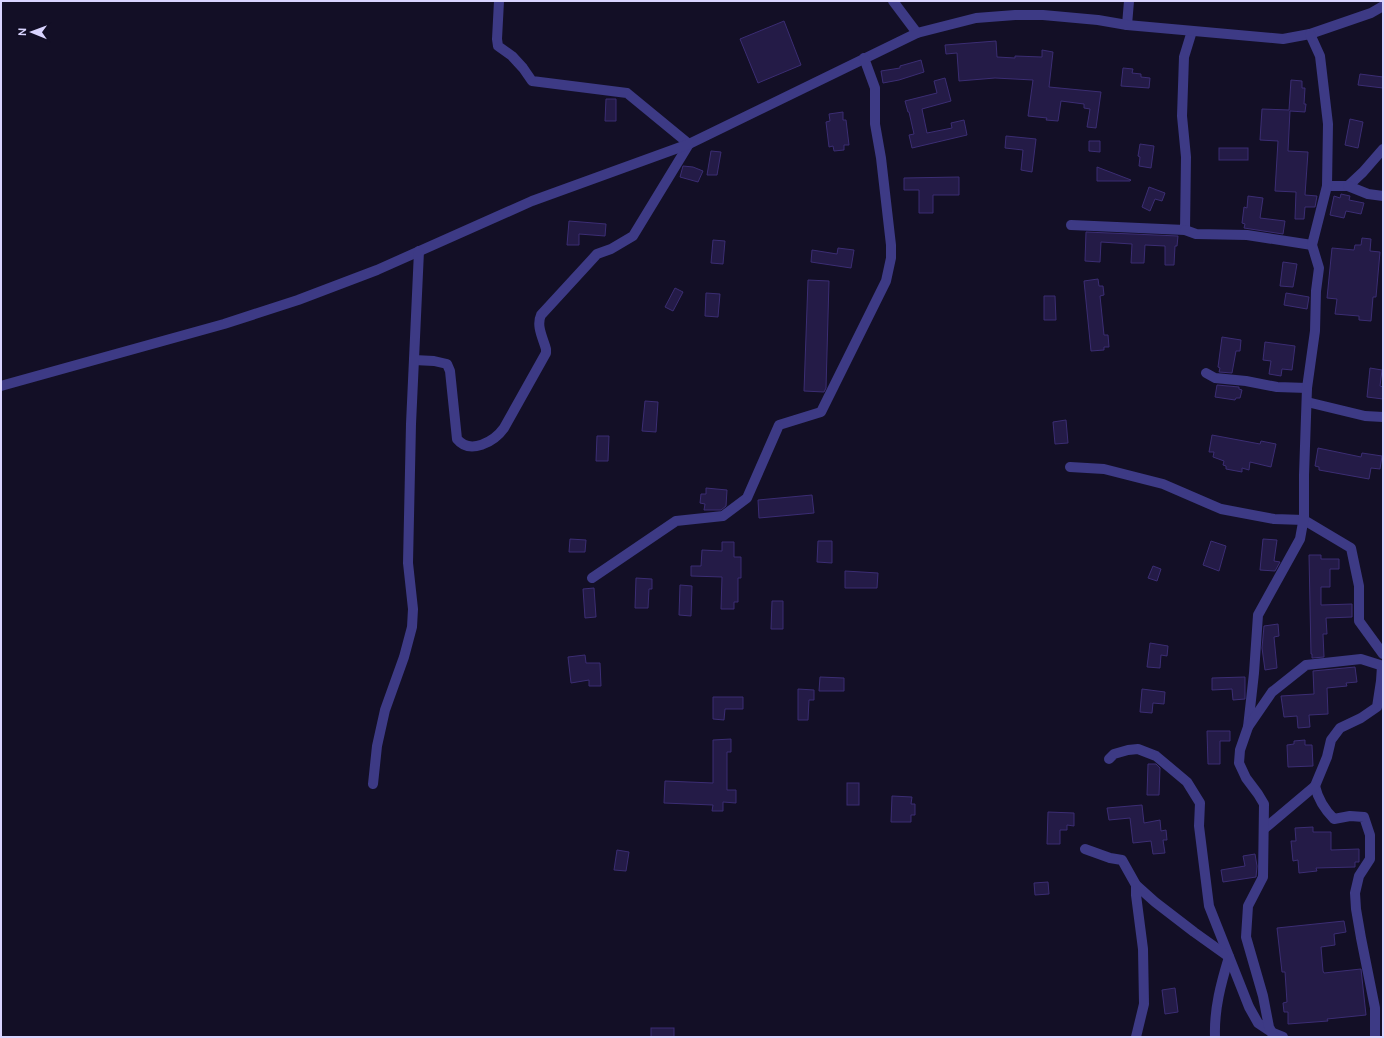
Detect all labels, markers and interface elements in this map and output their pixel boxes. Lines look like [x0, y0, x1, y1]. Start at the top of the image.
north arrow [12, 12, 52, 52]
text: N [15, 28, 29, 36]

